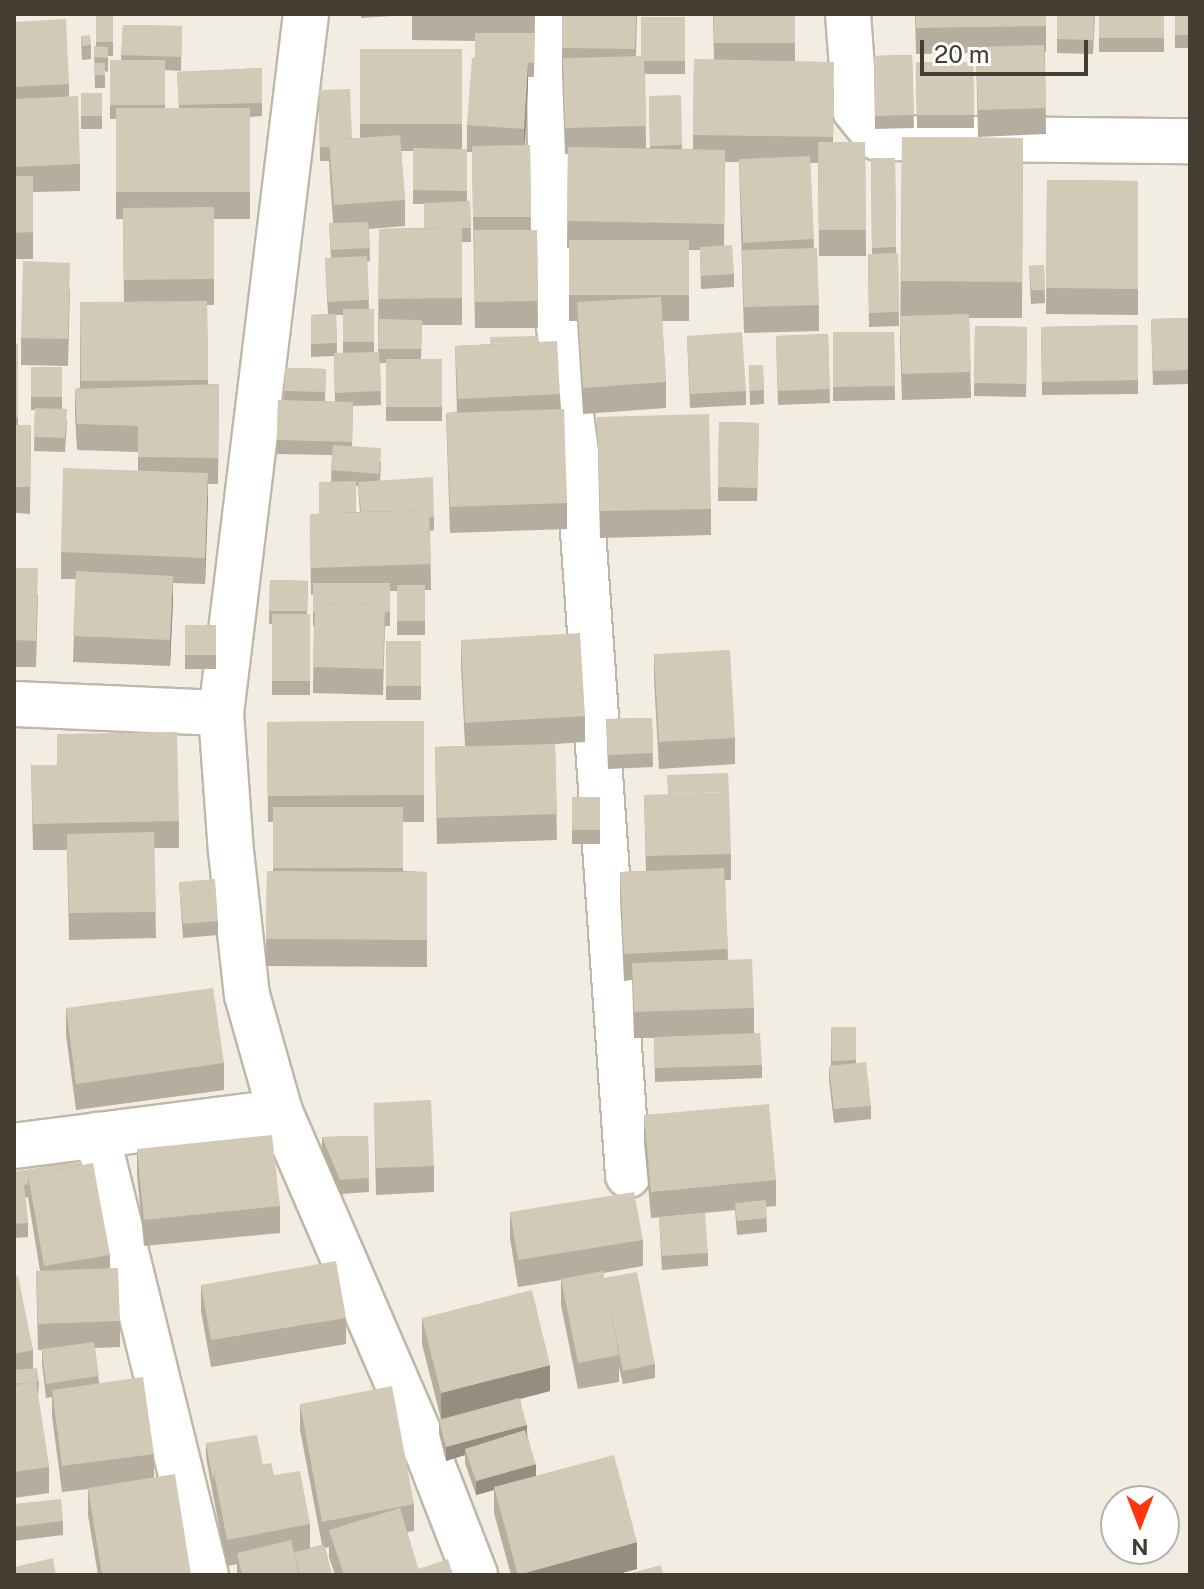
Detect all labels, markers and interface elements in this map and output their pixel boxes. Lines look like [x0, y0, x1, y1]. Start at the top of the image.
scale bar [924, 24, 1092, 74]
text: 20 m [934, 40, 990, 68]
north arrow [1100, 1485, 1180, 1565]
text: N [1131, 1534, 1149, 1560]

